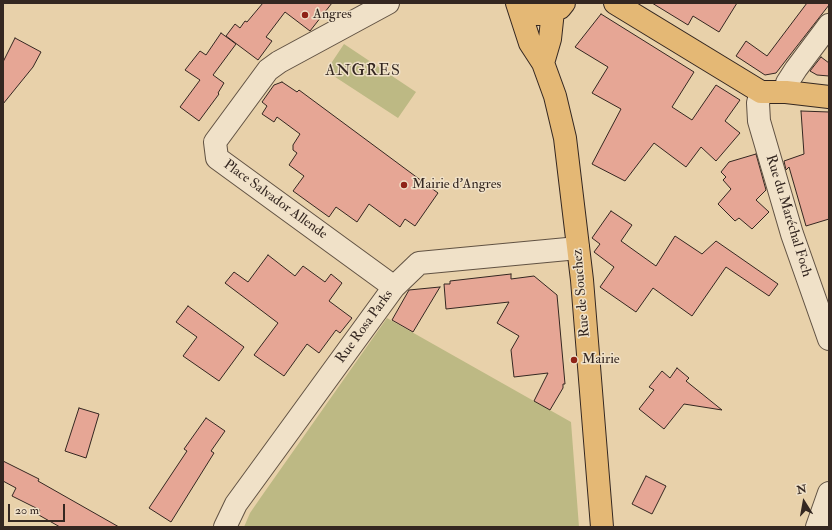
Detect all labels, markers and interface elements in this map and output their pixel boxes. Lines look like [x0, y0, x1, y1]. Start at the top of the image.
place label: Angres [313, 7, 352, 23]
marker: Angres [300, 10, 310, 20]
district label: ANGRES [325, 62, 401, 82]
street label: Rue du Maréchal Foch [761, 153, 815, 279]
street label: Place Salvador Allende [220, 157, 330, 243]
place label: Mairie d'Angres [412, 177, 501, 193]
marker: Mairie d'Angres [399, 180, 409, 190]
street label: Rue de Souchez [570, 248, 594, 338]
street label: Rue Rosa Parks [333, 287, 397, 367]
place label: Mairie [582, 352, 620, 368]
marker: Mairie [569, 355, 579, 365]
north arrow [784, 482, 824, 522]
text: N [796, 482, 808, 497]
scale bar [10, 496, 67, 522]
text: 20 m [15, 503, 39, 518]

